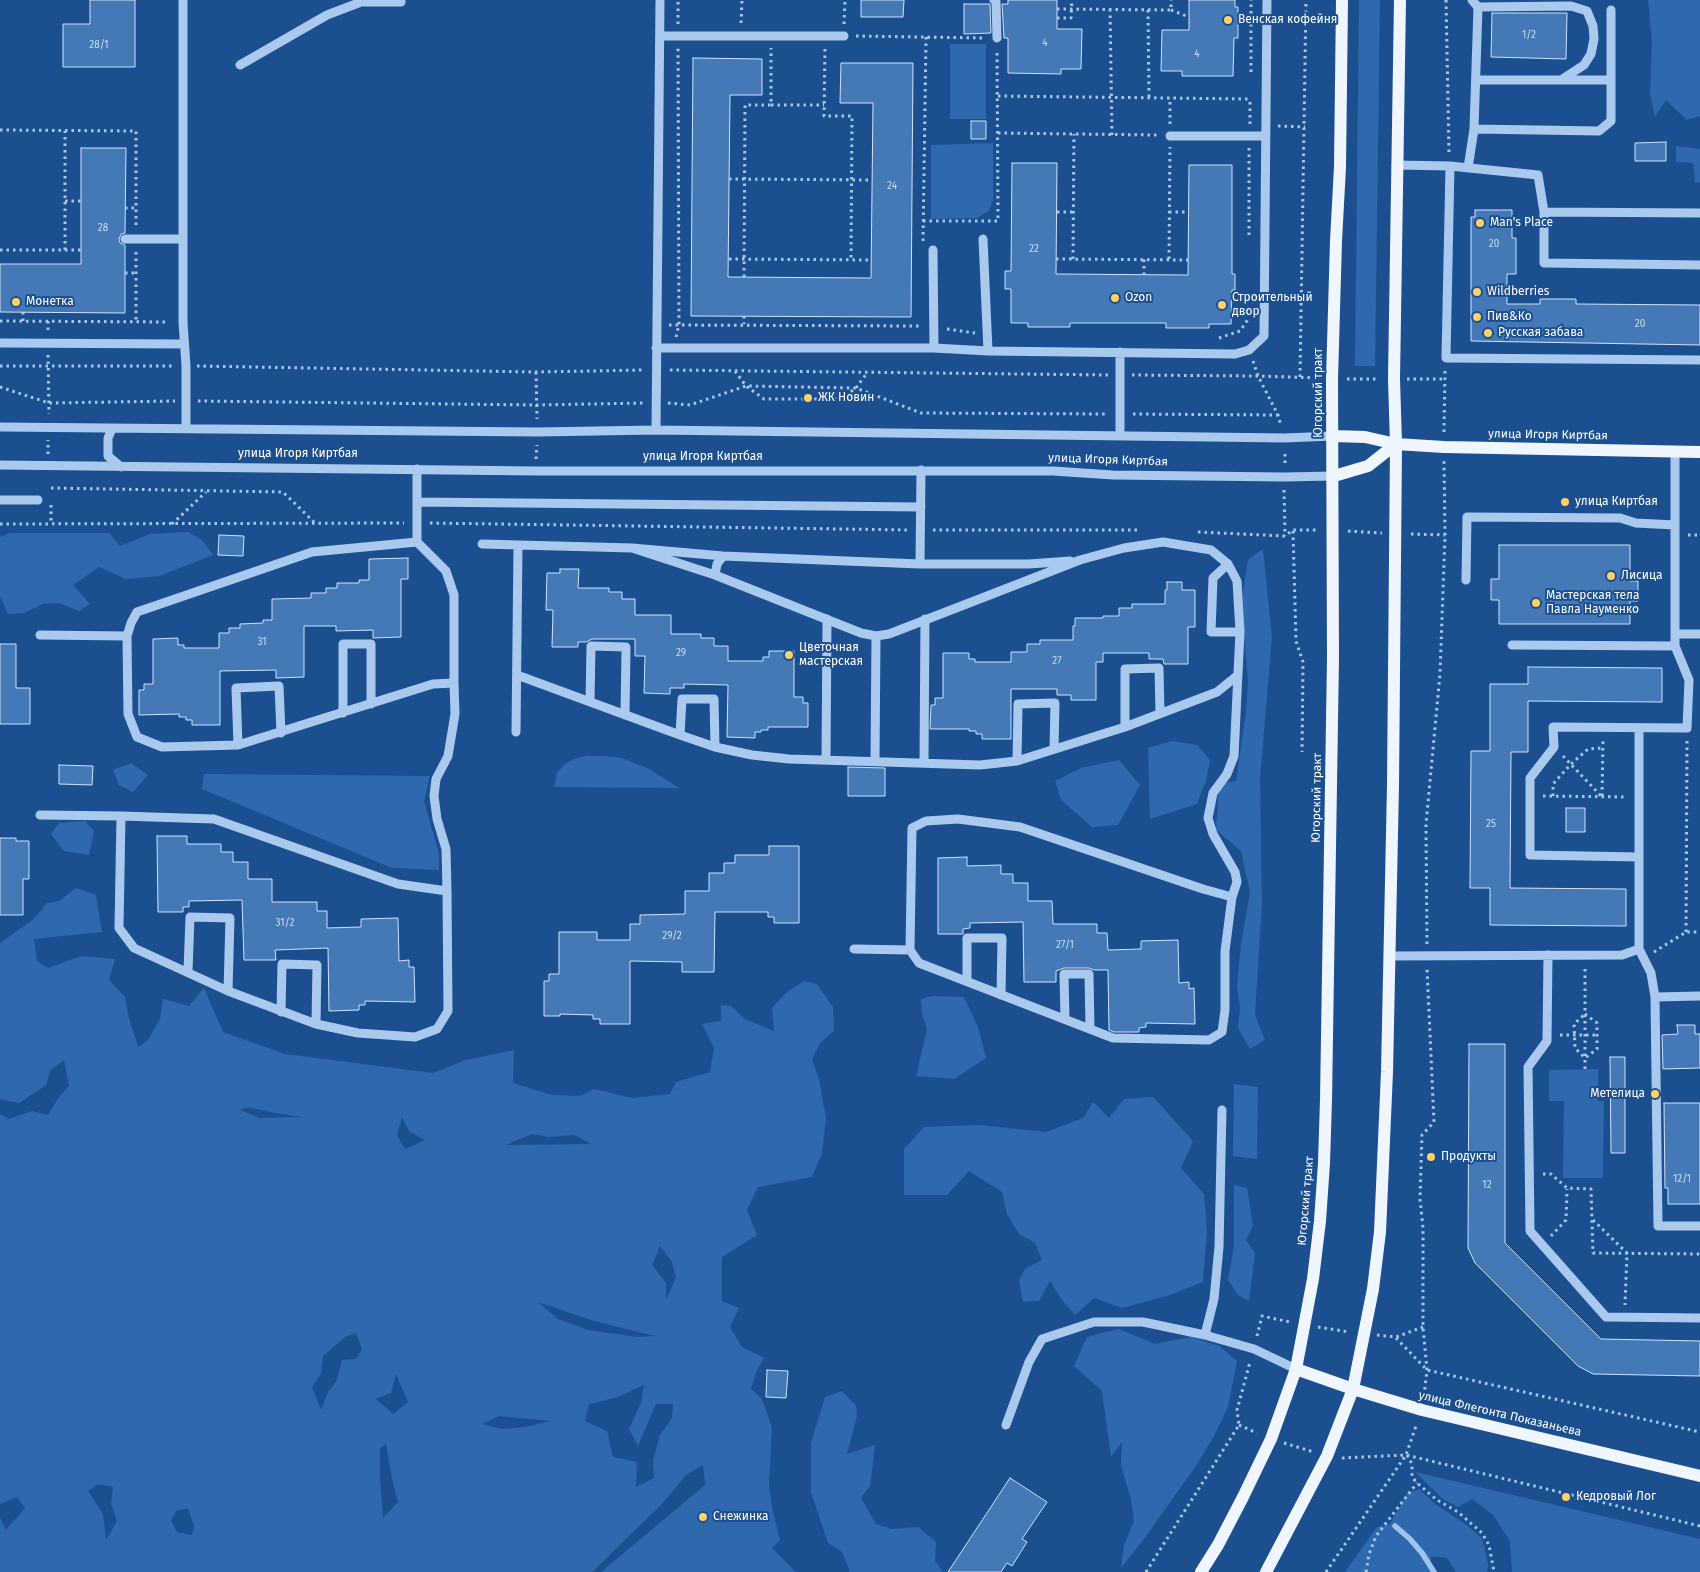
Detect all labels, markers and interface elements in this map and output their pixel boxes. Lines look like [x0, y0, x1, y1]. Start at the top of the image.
place label: Венская кофейня [1238, 13, 1337, 27]
marker: Венская кофейня [1222, 14, 1234, 26]
house number: 1/2 [1522, 29, 1536, 41]
house number: 4 [1042, 37, 1048, 49]
house number: 28/1 [89, 39, 109, 51]
house number: 4 [1194, 48, 1200, 60]
house number: 24 [887, 180, 897, 192]
place label: Man's Place [1490, 216, 1553, 230]
marker: Man's Place [1474, 217, 1486, 229]
house number: 28 [98, 222, 108, 234]
house number: 20 [1489, 238, 1499, 250]
house number: 22 [1029, 243, 1039, 255]
place label: Wildberries [1487, 285, 1549, 299]
marker: Wildberries [1471, 286, 1483, 298]
place label: Ozon [1125, 291, 1152, 305]
place label: Строительный двор [1232, 291, 1313, 319]
marker: Ozon [1109, 292, 1121, 304]
place label: Монетка [26, 295, 74, 309]
marker: Монетка [10, 296, 22, 308]
marker: Строительный двор [1216, 299, 1228, 311]
place label: Пив&Ко [1487, 310, 1532, 324]
marker: Пив&Ко [1471, 311, 1483, 323]
house number: 20 [1635, 318, 1645, 330]
place label: Русская забава [1498, 326, 1583, 340]
marker: Русская забава [1482, 327, 1494, 339]
street label: Югорский тракт [1312, 348, 1326, 438]
place label: ЖК Новин [818, 391, 874, 405]
marker: ЖК Новин [802, 392, 814, 404]
street label: улица Игоря Киртбая [1488, 427, 1608, 443]
street label: улица Игоря Киртбая [238, 447, 358, 461]
street label: улица Игоря Киртбая [643, 450, 763, 464]
street label: улица Игоря Киртбая [1048, 451, 1168, 469]
place label: улица Киртбая [1575, 495, 1658, 509]
marker: улица Киртбая [1559, 496, 1571, 508]
place label: Лисица [1621, 569, 1663, 583]
marker: Лисица [1605, 570, 1617, 582]
place label: Мастерская тела Павла Науменко [1546, 589, 1639, 617]
marker: Мастерская тела Павла Науменко [1530, 597, 1542, 609]
house number: 31 [257, 636, 267, 648]
place label: Цветочная мастерская [799, 641, 863, 669]
house number: 29 [676, 647, 686, 659]
marker: Цветочная мастерская [783, 649, 795, 661]
house number: 27 [1052, 655, 1062, 667]
street label: Югорский тракт [1309, 753, 1325, 843]
house number: 25 [1486, 818, 1496, 830]
house number: 31/2 [276, 917, 294, 929]
house number: 29/2 [662, 930, 682, 942]
house number: 27/1 [1056, 939, 1074, 951]
place label: Метелица [1590, 1087, 1645, 1101]
marker: Метелица [1649, 1088, 1661, 1100]
place label: Продукты [1441, 1150, 1496, 1164]
marker: Продукты [1425, 1151, 1437, 1163]
street label: Югорский тракт [1295, 1156, 1317, 1246]
house number: 12/1 [1673, 1173, 1691, 1185]
house number: 12 [1482, 1179, 1492, 1191]
street label: улица Флегонта Показаньева [1417, 1388, 1583, 1440]
place label: Кедровый Лог [1576, 1490, 1656, 1504]
marker: Кедровый Лог [1560, 1491, 1572, 1503]
place label: Снежинка [713, 1510, 769, 1524]
marker: Снежинка [697, 1511, 709, 1523]

